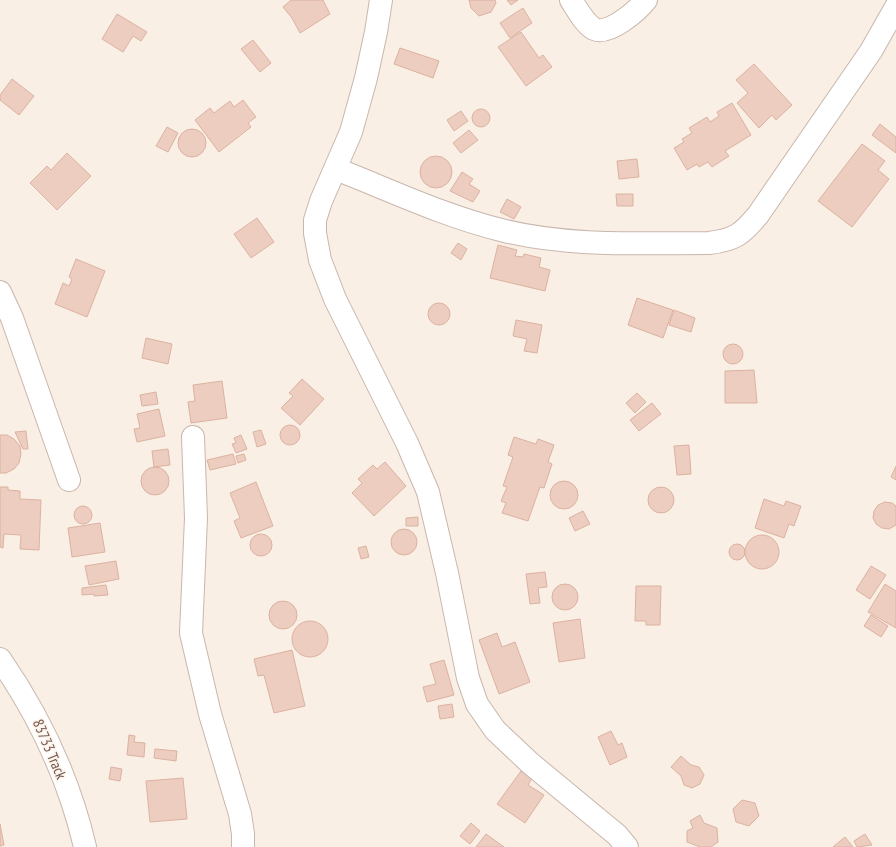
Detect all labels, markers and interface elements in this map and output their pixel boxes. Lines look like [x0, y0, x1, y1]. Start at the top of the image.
street label: 83733 Track [29, 716, 71, 782]

